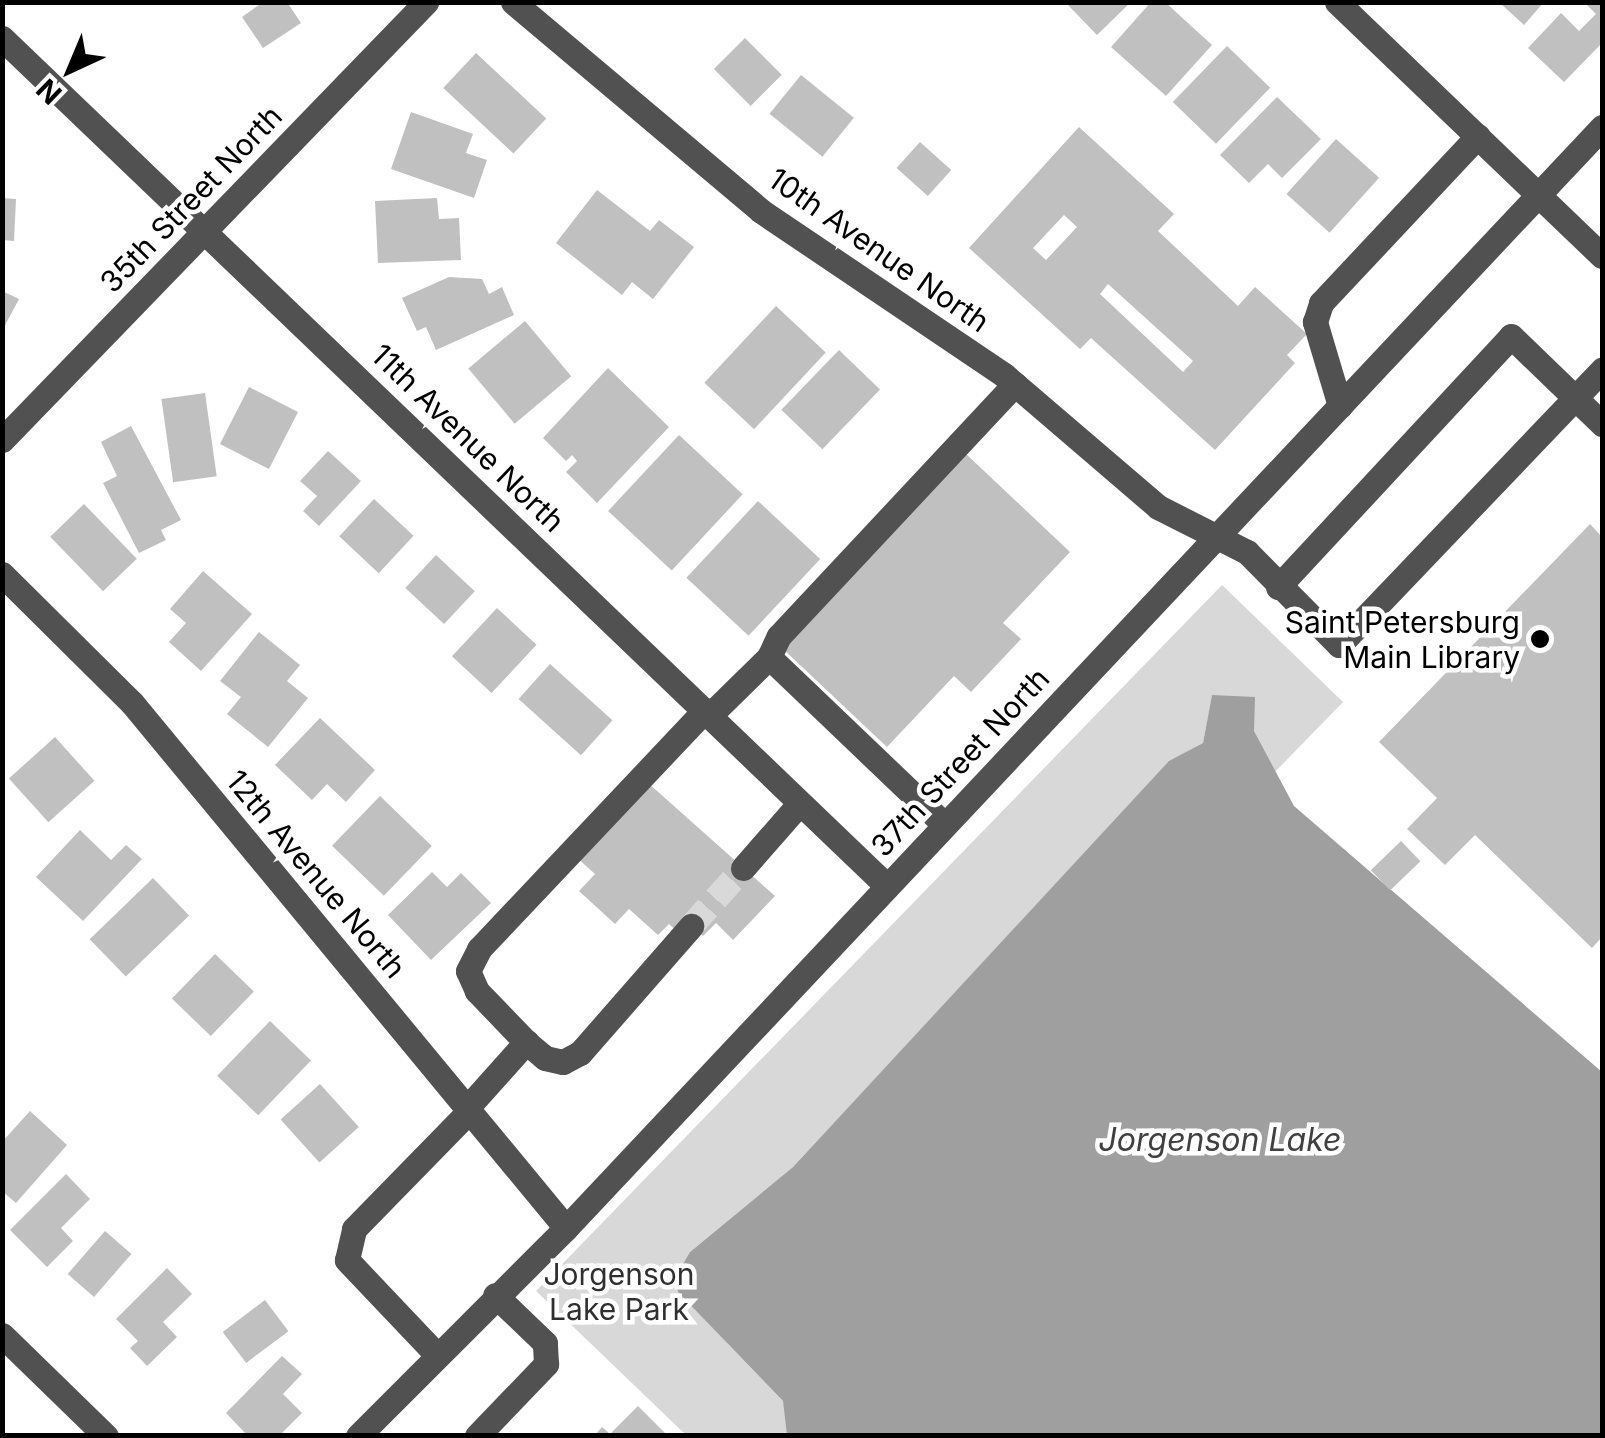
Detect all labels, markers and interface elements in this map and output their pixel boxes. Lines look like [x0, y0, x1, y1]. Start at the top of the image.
north arrow [20, 20, 120, 120]
text: N [30, 72, 69, 111]
street label: 35th Street North [93, 98, 289, 300]
street label: 10th Avenue North [762, 160, 996, 340]
street label: 11th Avenue North [364, 337, 572, 539]
place label: Saint Petersburg Main Library [1285, 604, 1520, 674]
marker: Saint Petersburg Main Library [1529, 628, 1551, 650]
street label: 37th Street North [863, 660, 1057, 864]
street label: 12th Avenue North [219, 763, 413, 985]
water label: Jorgenson Lake [1099, 1121, 1341, 1159]
park label: Jorgenson Lake Park [543, 1256, 695, 1326]

